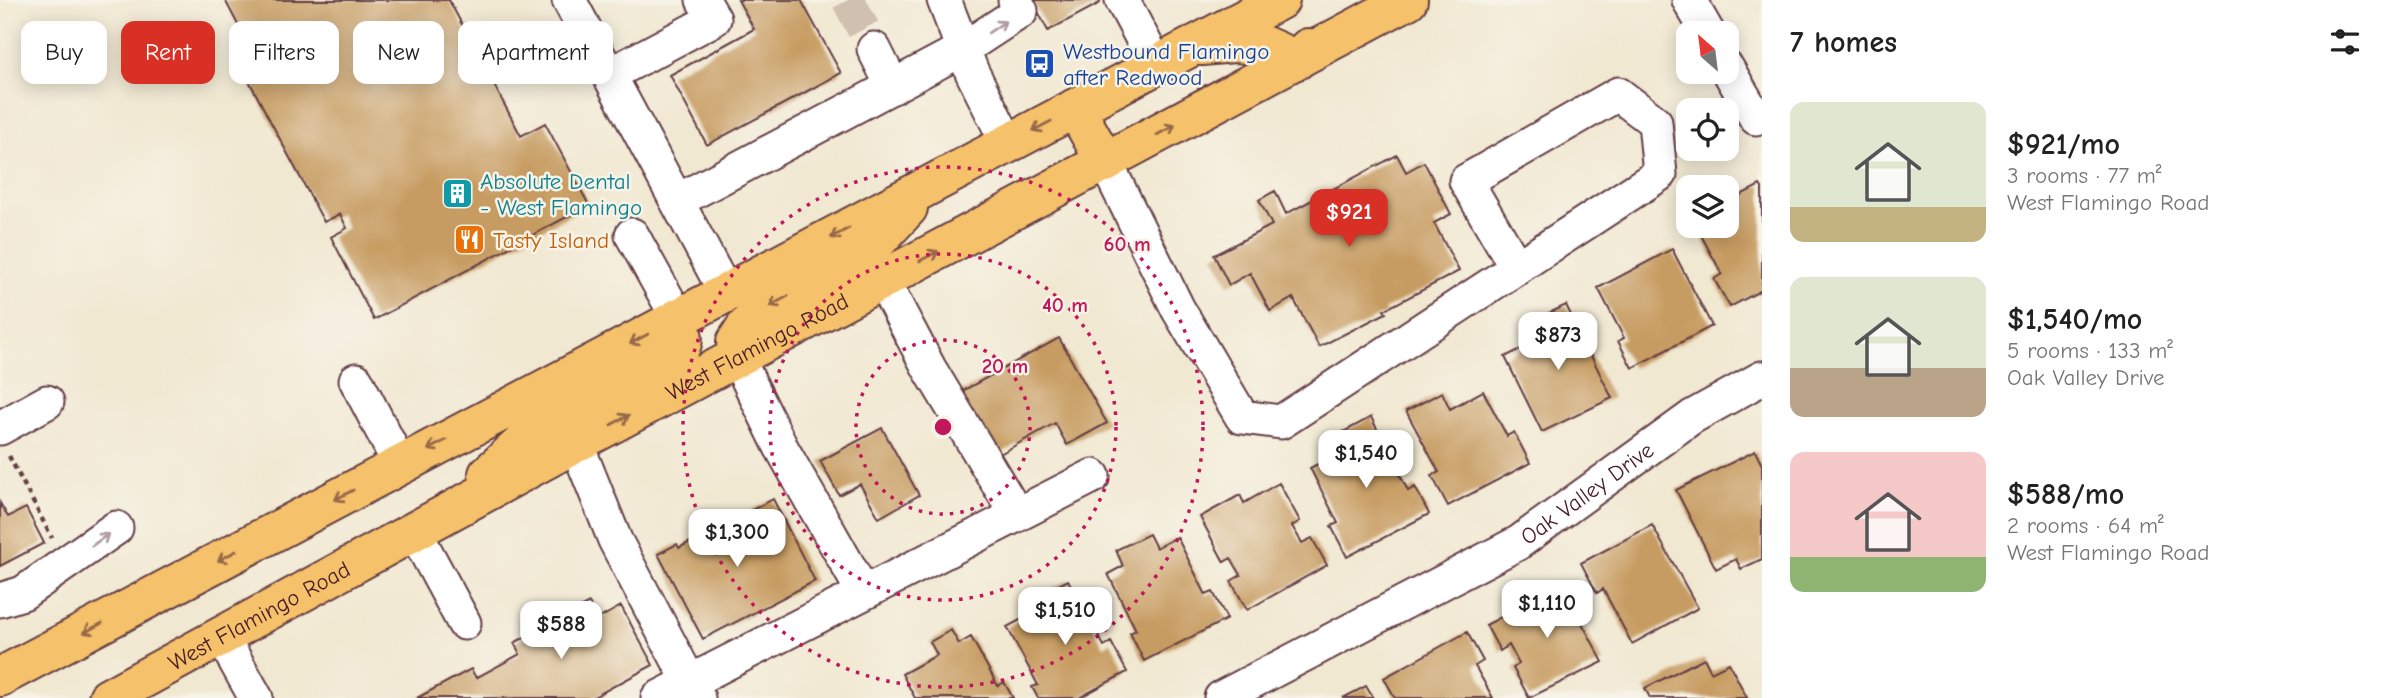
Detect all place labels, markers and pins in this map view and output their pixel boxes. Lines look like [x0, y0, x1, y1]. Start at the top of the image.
place label: Westbound Flamingo after Redwood [1063, 38, 1269, 91]
bus stop icon: Westbound Flamingo after Redwood [1023, 47, 1057, 81]
place label: Absolute Dental - West Flamingo [480, 168, 642, 221]
building icon: Absolute Dental - West Flamingo [440, 177, 474, 211]
pin: $921 [1308, 190, 1390, 249]
restaurant icon: Tasty Island [453, 223, 487, 257]
place label: Tasty Island [493, 227, 609, 254]
pin: $873 [1517, 312, 1599, 372]
centre of rings [931, 415, 955, 439]
pin: $1,540 [1309, 430, 1423, 490]
pin: $1,300 [680, 510, 794, 569]
pin: $1,110 [1490, 580, 1604, 640]
pin: $1,510 [1008, 588, 1122, 647]
pin: $588 [520, 602, 602, 661]

